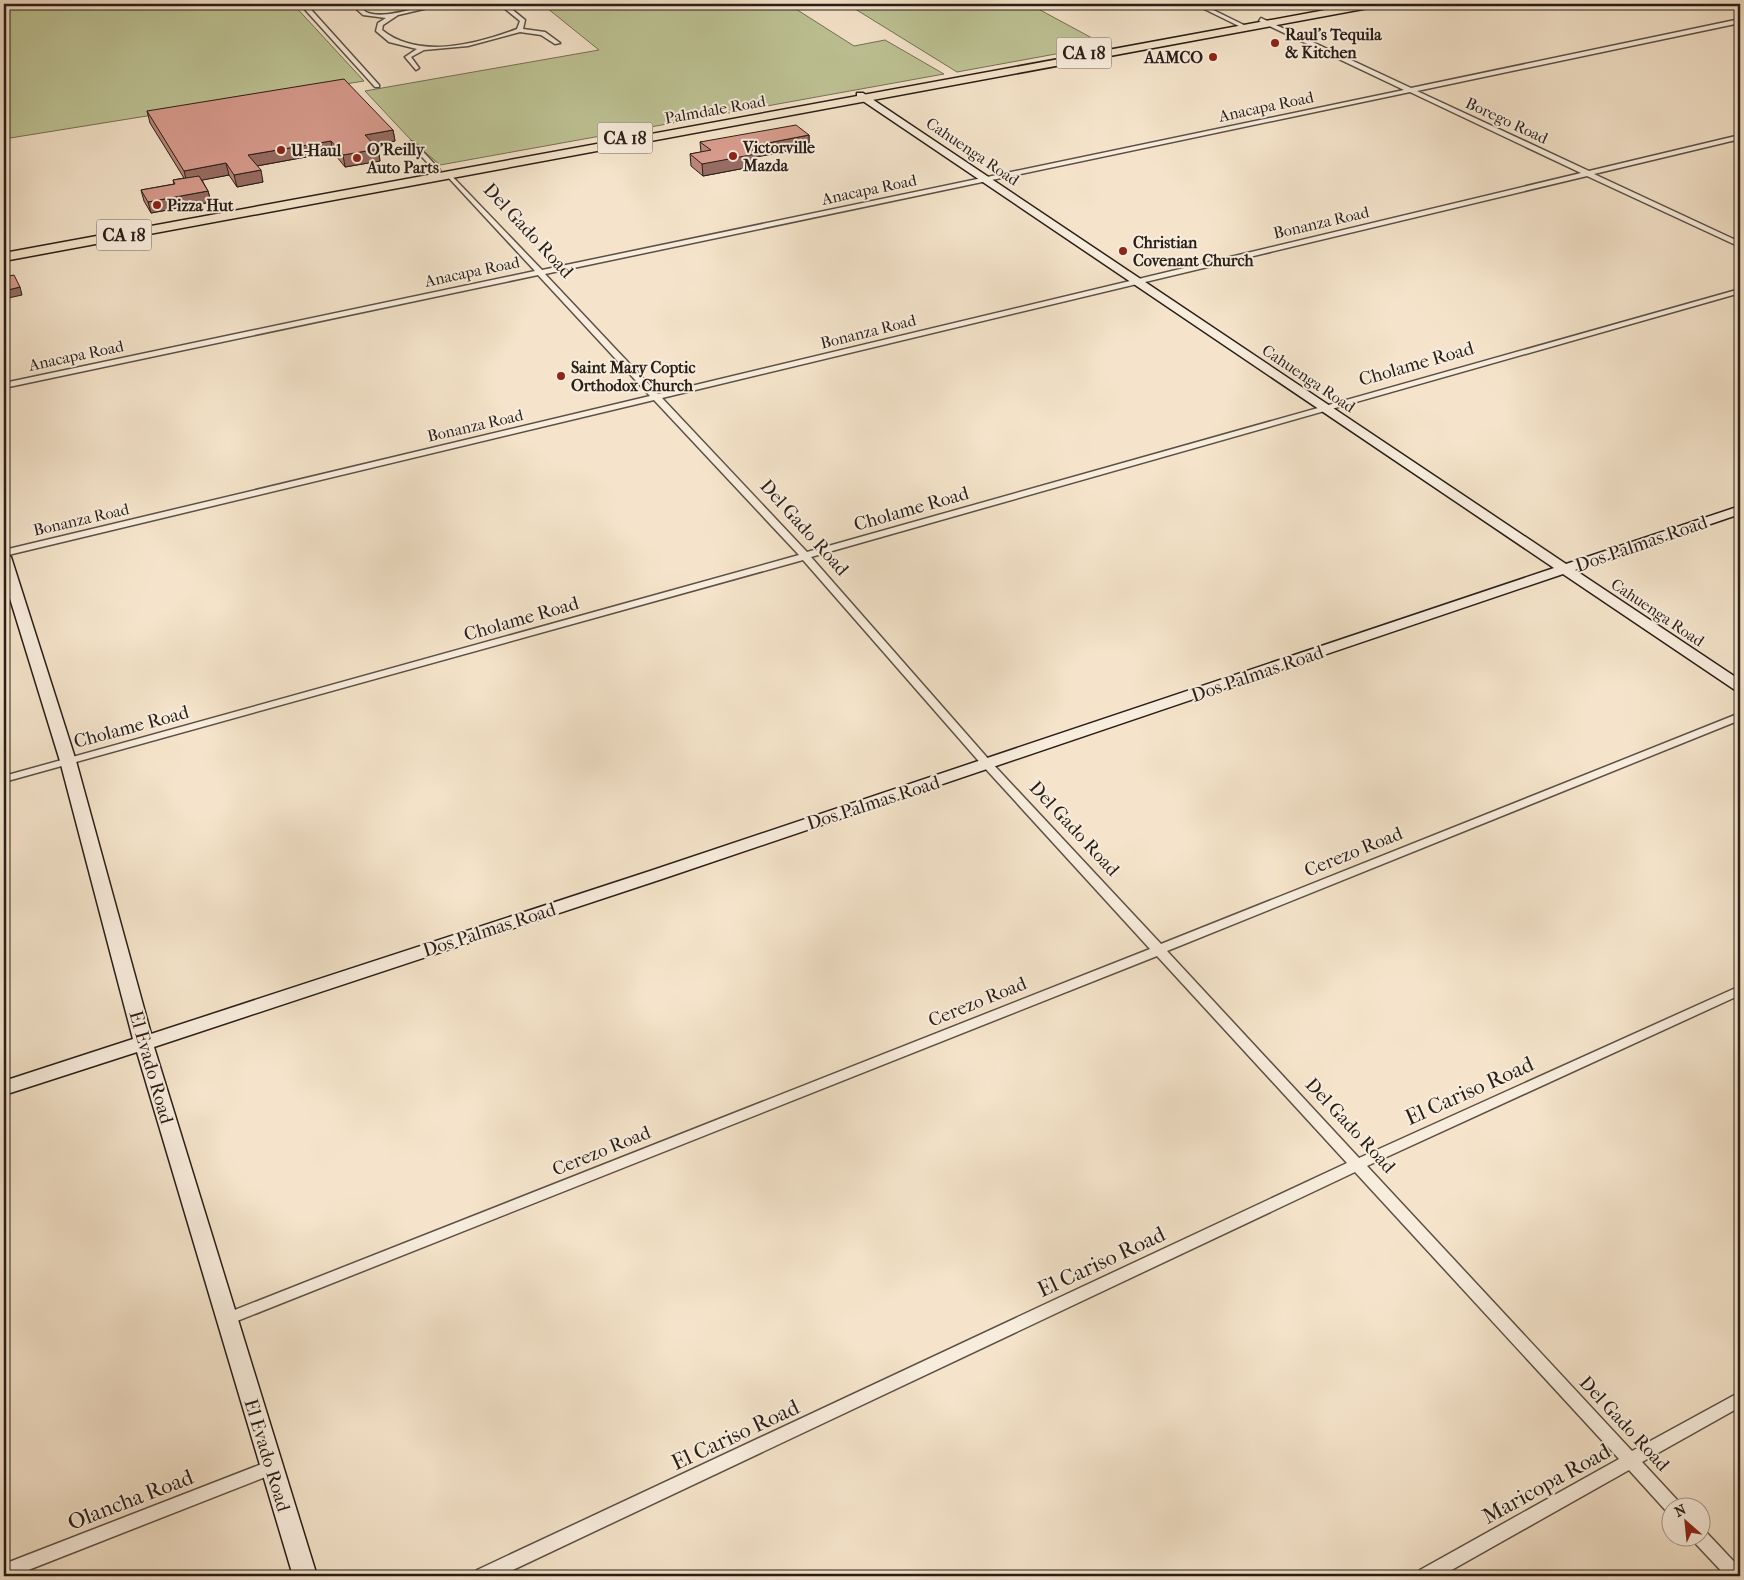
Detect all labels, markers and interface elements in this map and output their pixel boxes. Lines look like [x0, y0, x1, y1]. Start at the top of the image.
place label: Raul's Tequila & Kitchen [1285, 25, 1382, 62]
marker: Raul's Tequila & Kitchen [1269, 37, 1281, 49]
road number: CA 18 [1056, 38, 1112, 68]
place label: AAMCO [1143, 48, 1203, 67]
marker: AAMCO [1207, 51, 1219, 63]
street label: Anacapa Road [1216, 87, 1316, 126]
street label: Palmdale Road [663, 91, 767, 128]
street label: Borego Road [1463, 93, 1551, 148]
street label: Cahuenga Road [923, 113, 1023, 190]
road number: CA 18 [598, 122, 652, 154]
place label: Victorville Mazda [742, 138, 815, 175]
place label: O'Reilly Auto Parts [366, 140, 439, 177]
place label: U-Haul [290, 141, 342, 160]
marker: U-Haul [275, 144, 287, 156]
marker: Victorville Mazda [727, 150, 739, 162]
marker: O'Reilly Auto Parts [351, 152, 363, 164]
street label: Anacapa Road [819, 170, 919, 209]
street label: Del Gado Road [479, 179, 578, 283]
place label: Pizza Hut [167, 196, 234, 215]
marker: Pizza Hut [151, 199, 163, 211]
street label: Bonanza Road [1271, 202, 1371, 243]
road number: CA 18 [96, 220, 152, 250]
place label: Christian Covenant Church [1133, 233, 1255, 270]
marker: Christian Covenant Church [1117, 245, 1129, 257]
street label: Anacapa Road [422, 252, 522, 291]
street label: Bonanza Road [818, 310, 918, 353]
street label: Anacapa Road [26, 336, 126, 375]
street label: Cholame Road [1356, 337, 1477, 391]
street label: Cahuenga Road [1259, 340, 1359, 417]
place label: Saint Mary Coptic Orthodox Church [571, 358, 695, 395]
marker: Saint Mary Coptic Orthodox Church [555, 370, 567, 382]
street label: Bonanza Road [425, 405, 525, 446]
street label: Del Gado Road [755, 475, 854, 581]
street label: Cholame Road [851, 482, 972, 536]
street label: Bonanza Road [31, 499, 131, 540]
street label: Dos Palmas Road [1572, 511, 1711, 577]
street label: Cahuenga Road [1608, 574, 1708, 651]
street label: Cholame Road [461, 592, 582, 646]
street label: Dos Palmas Road [1188, 641, 1327, 707]
street label: Cholame Road [71, 701, 192, 753]
street label: Dos Palmas Road [804, 771, 943, 835]
street label: Del Gado Road [1025, 777, 1124, 881]
street label: Cerezo Road [1301, 822, 1406, 882]
street label: Dos Palmas Road [420, 898, 559, 962]
street label: Cerezo Road [925, 972, 1030, 1032]
street label: El Evado Road [124, 1008, 178, 1127]
street label: El Cariso Road [1401, 1051, 1539, 1131]
street label: Del Gado Road [1301, 1074, 1400, 1178]
street label: Cerezo Road [549, 1121, 654, 1181]
street label: El Cariso Road [1033, 1221, 1170, 1303]
street label: Del Gado Road [1575, 1372, 1674, 1476]
street label: El Cariso Road [667, 1394, 804, 1476]
street label: El Evado Road [239, 1396, 295, 1515]
street label: Maricopa Road [1478, 1437, 1616, 1530]
street label: Olancha Road [64, 1464, 198, 1536]
north arrow [1662, 1498, 1712, 1548]
text: N [1672, 1501, 1689, 1521]

